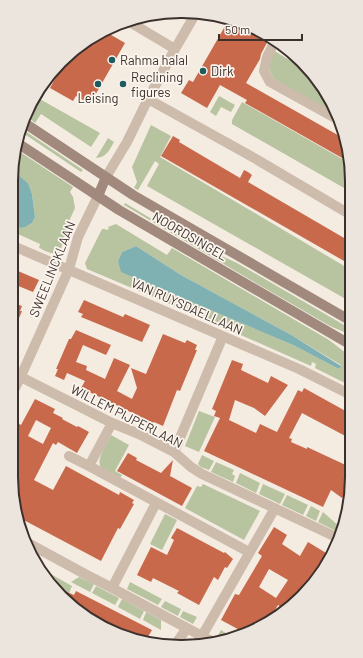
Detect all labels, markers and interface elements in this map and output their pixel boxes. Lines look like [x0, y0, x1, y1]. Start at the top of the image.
scale bar [219, 16, 302, 42]
text: 50 m [225, 22, 250, 36]
place label: Rahma halal [120, 52, 188, 68]
marker: Rahma halal [107, 55, 117, 65]
place label: Dirk [211, 63, 234, 79]
marker: Dirk [198, 66, 208, 76]
place label: Reclining figures [131, 69, 183, 100]
marker: Leising [93, 79, 103, 89]
marker: Reclining figures [118, 79, 128, 89]
place label: Leising [77, 90, 119, 106]
street label: NOORDSINGEL [150, 208, 230, 264]
street label: SWEELINCKLAAN [25, 219, 79, 319]
street label: VAN RUYSDAELLAAN [129, 274, 245, 338]
street label: WILLEM PIJPERLAAN [68, 381, 186, 451]

